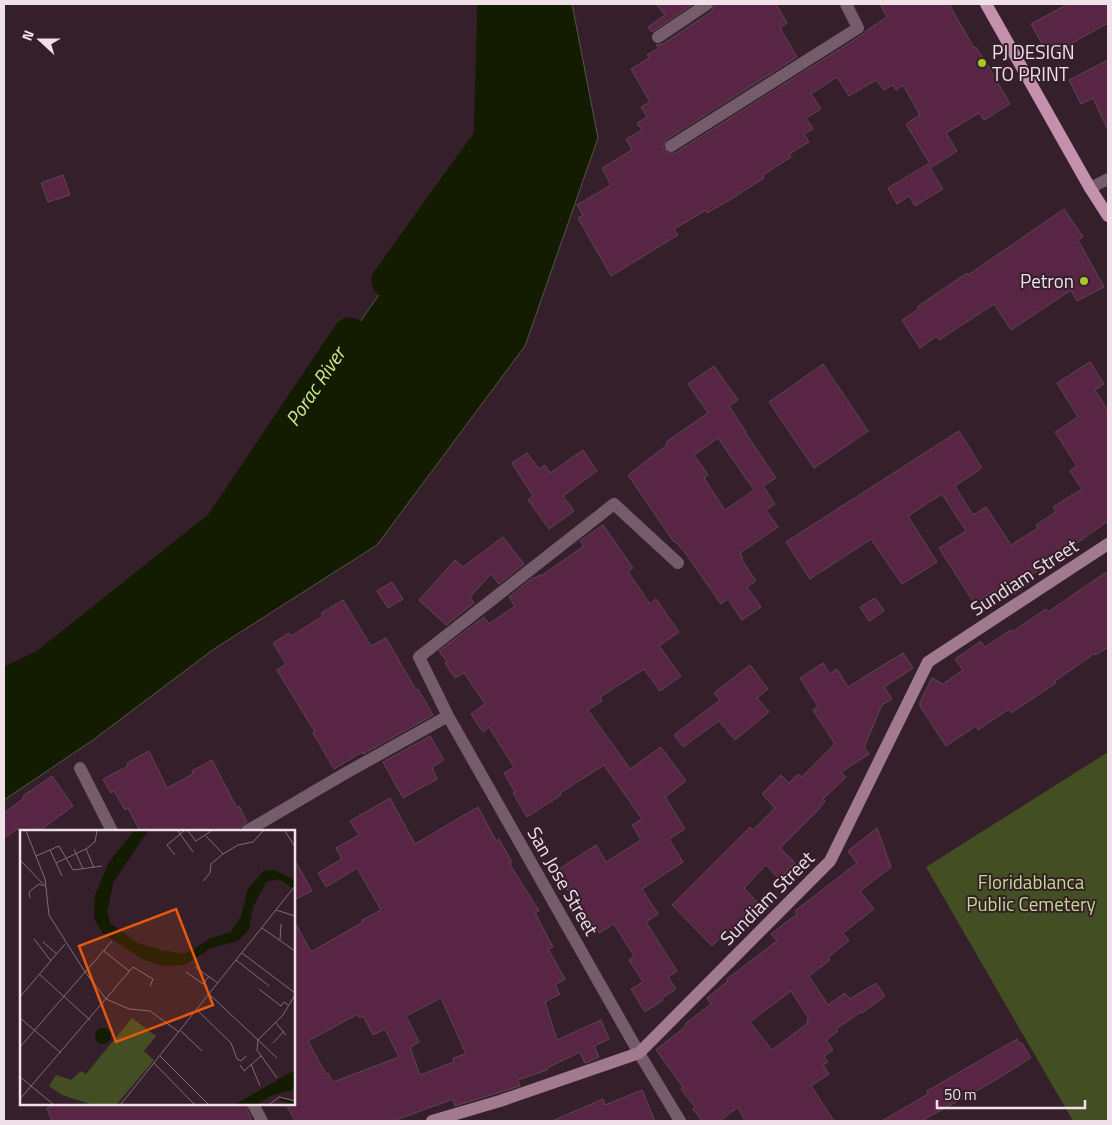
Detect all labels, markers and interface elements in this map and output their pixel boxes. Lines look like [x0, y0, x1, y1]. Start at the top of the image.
north arrow [15, 15, 65, 65]
text: N [16, 27, 39, 43]
place label: PJ DESIGN TO PRINT [992, 37, 1075, 88]
marker: PJ DESIGN TO PRINT [976, 57, 988, 69]
place label: Petron [1020, 266, 1074, 295]
marker: Petron [1078, 275, 1090, 287]
water label: Porac River [277, 339, 354, 432]
street label: Sundiam Street [964, 531, 1084, 622]
street label: San Jose Street [521, 821, 606, 941]
inset map [20, 830, 295, 1105]
street label: Sundiam Street [713, 844, 821, 952]
park label: Floridablanca Public Cemetery [966, 867, 1096, 918]
scale bar [937, 1078, 1084, 1110]
text: 50 m [944, 1083, 977, 1106]

